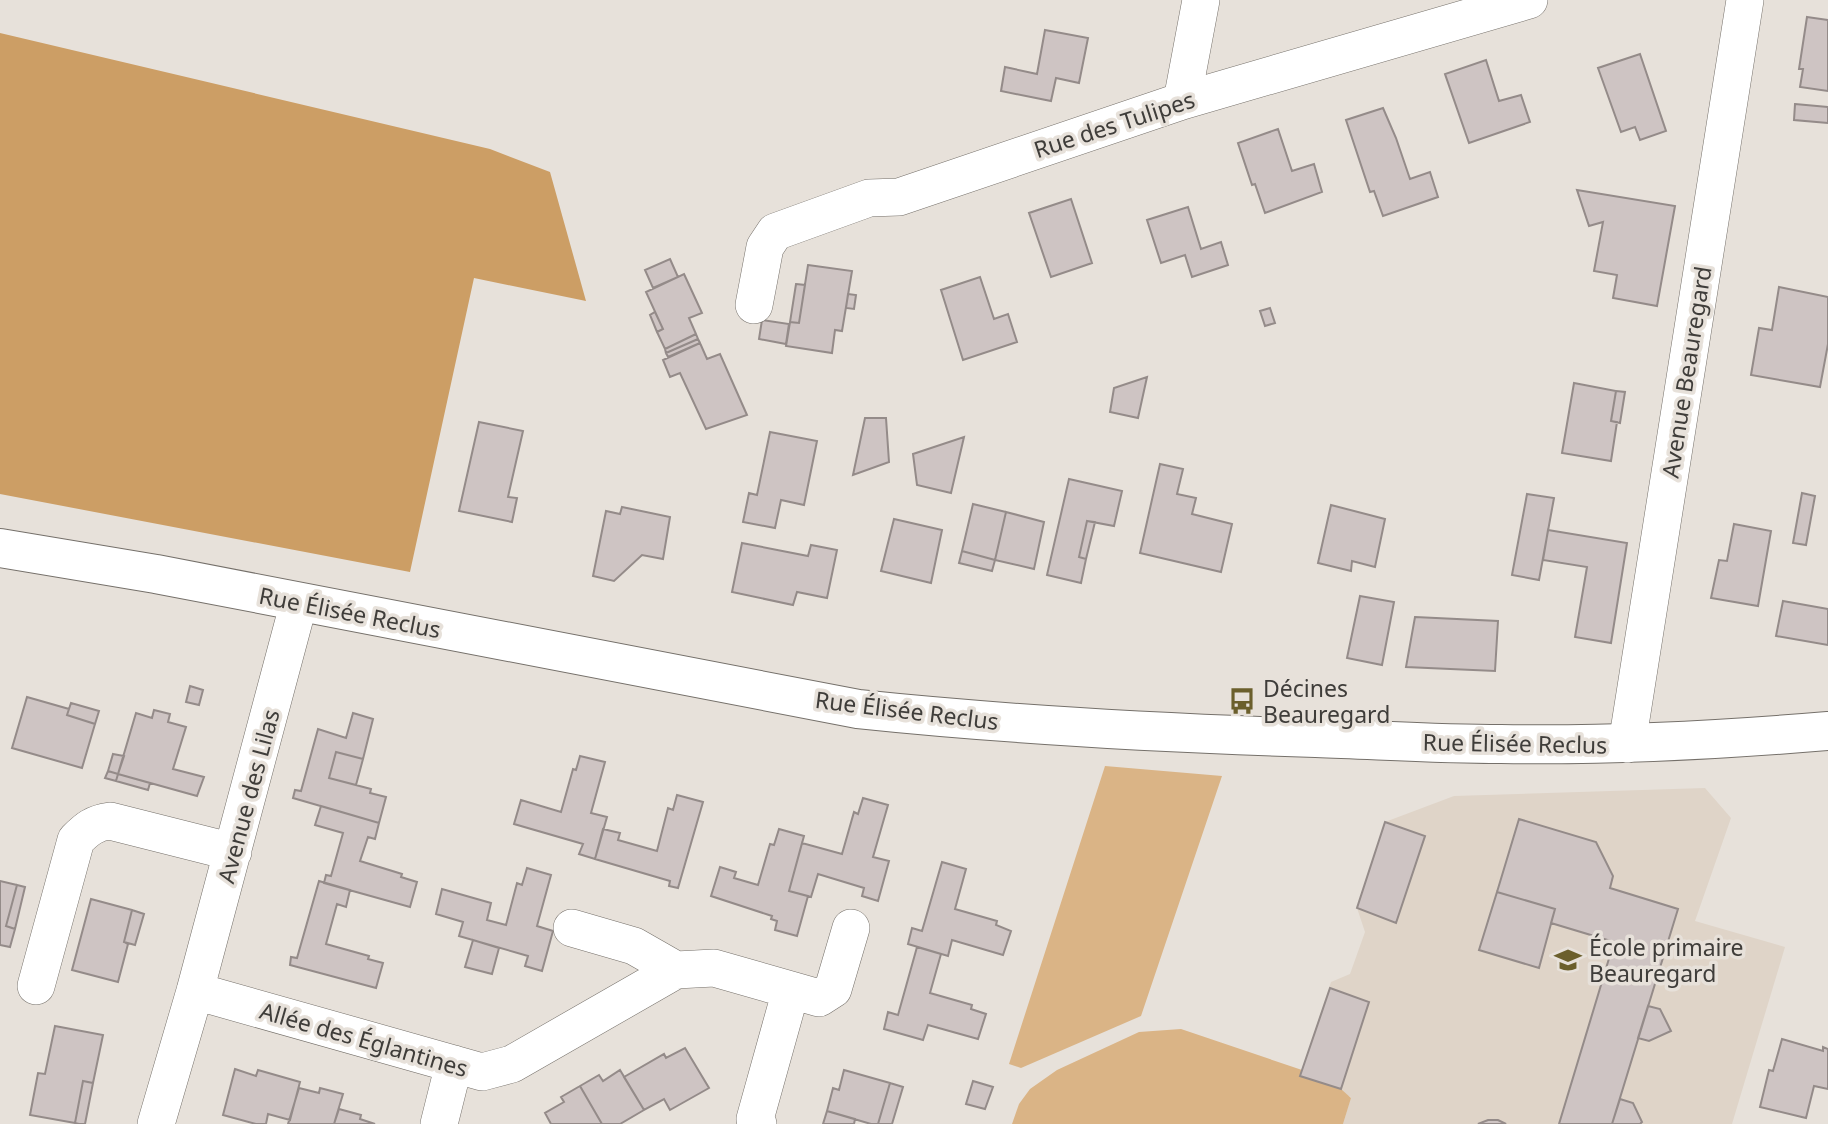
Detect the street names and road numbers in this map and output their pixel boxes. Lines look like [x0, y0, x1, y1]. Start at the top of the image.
street label: Rue des Tulipes [1029, 83, 1199, 165]
street label: Avenue Beauregard [1653, 264, 1719, 480]
street label: Rue Élisée Reclus [256, 579, 444, 645]
street label: Rue Élisée Reclus [813, 683, 1001, 737]
street label: Avenue des Lilas [209, 706, 287, 886]
street label: Rue Élisée Reclus [1422, 725, 1608, 761]
street label: Allée des Églantines [256, 994, 472, 1084]

